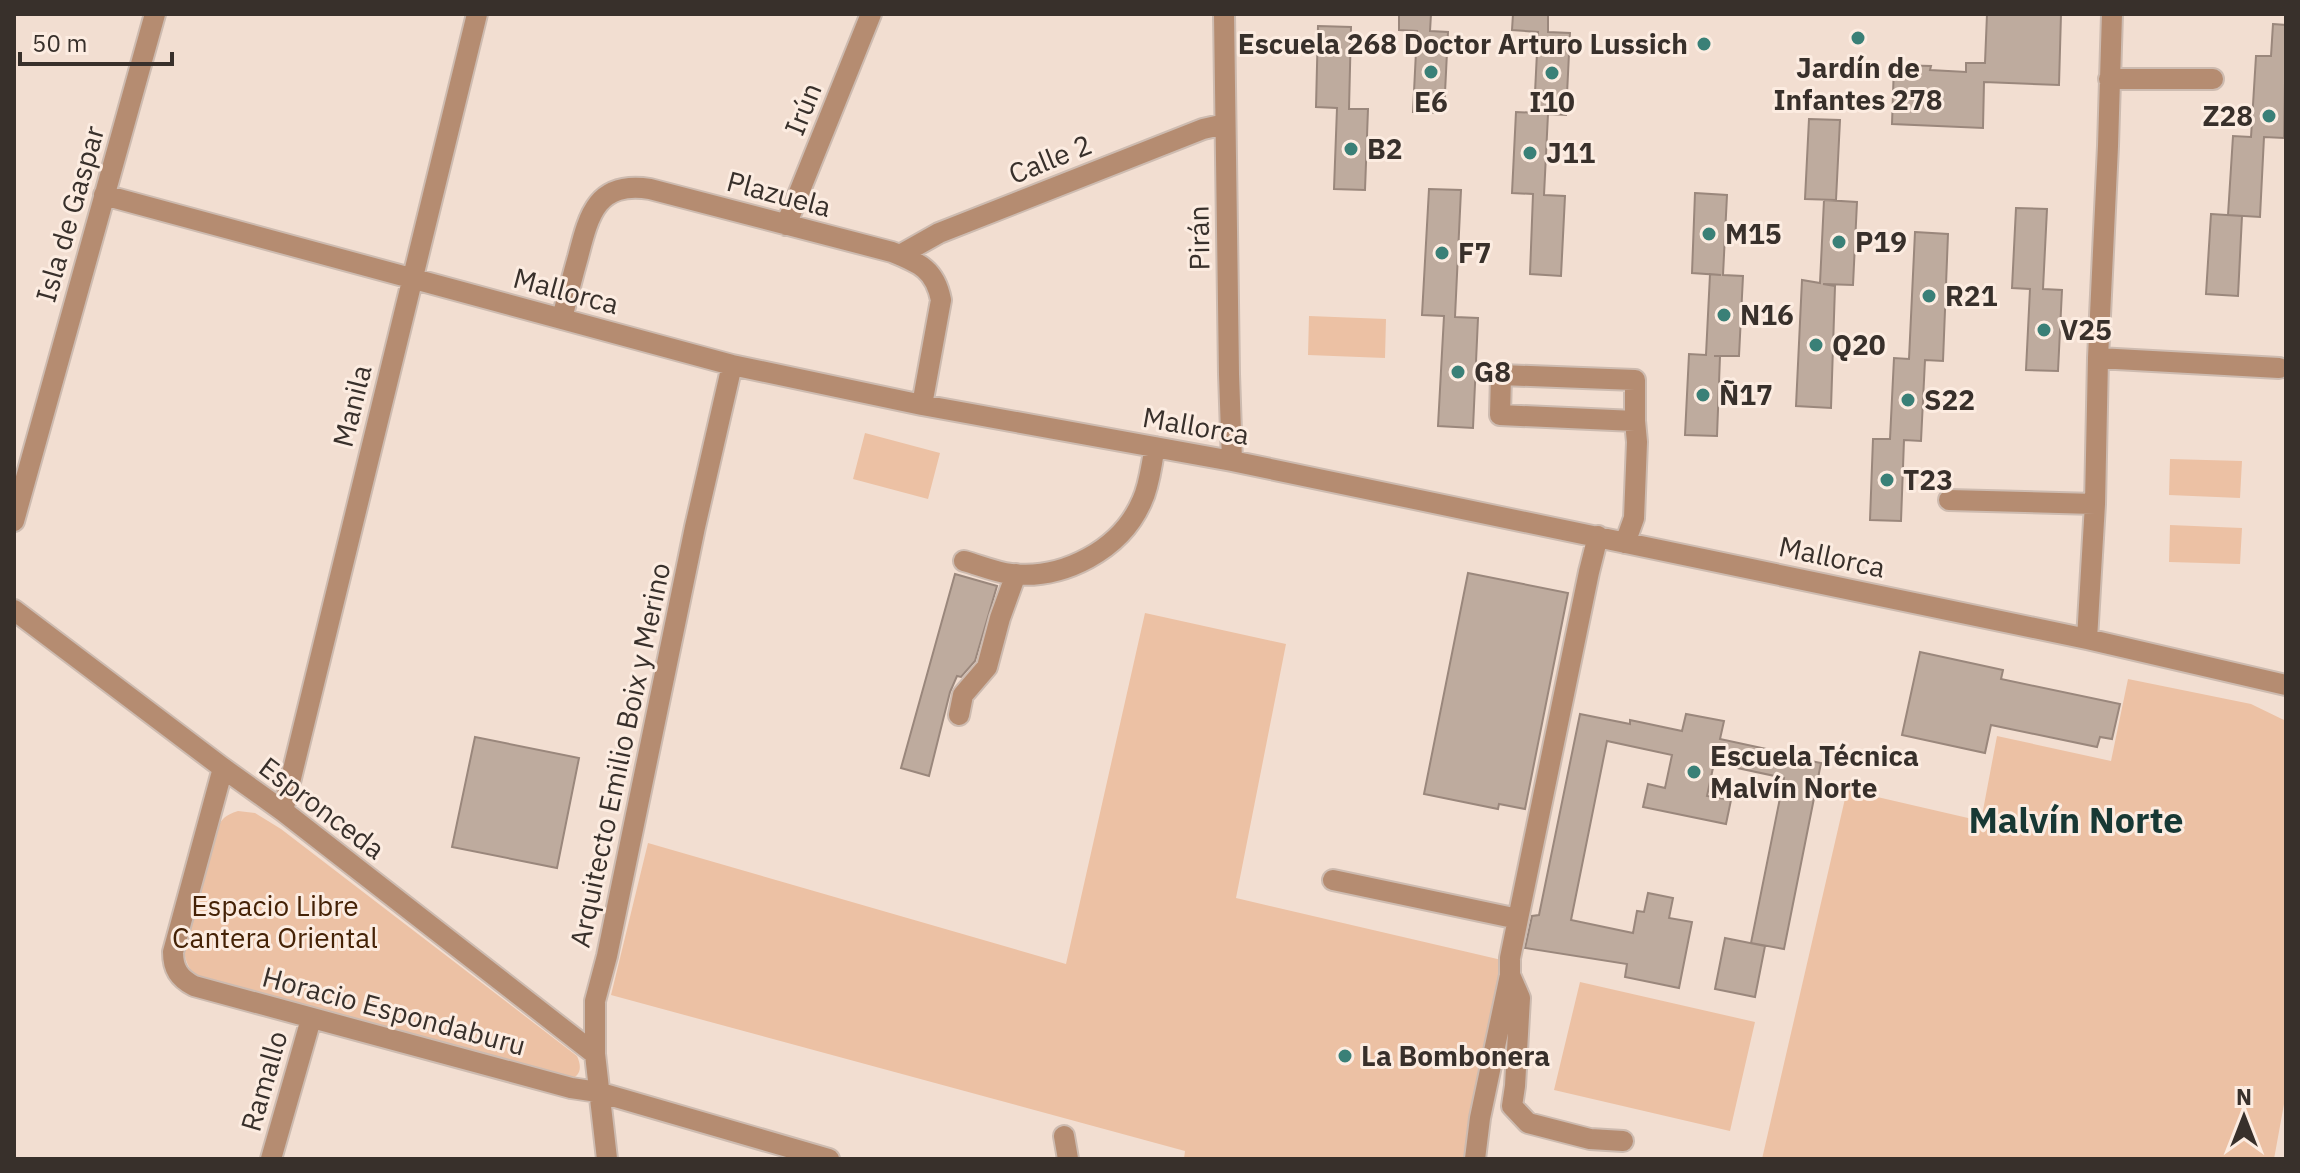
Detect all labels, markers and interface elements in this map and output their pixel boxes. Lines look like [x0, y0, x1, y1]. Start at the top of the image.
scale bar [20, 16, 172, 66]
place label: Escuela 268 Doctor Arturo Lussich [1238, 25, 1688, 62]
text: 50 m [32, 27, 87, 59]
marker: Jardín de Infantes 278 [1849, 29, 1867, 47]
marker: Escuela 268 Doctor Arturo Lussich [1695, 35, 1713, 53]
place label: Jardín de Infantes 278 [1774, 49, 1942, 118]
marker: E6 [1422, 63, 1440, 81]
marker: I10 [1543, 64, 1561, 82]
street label: Irún [775, 77, 830, 140]
place label: E6 [1414, 83, 1448, 120]
place label: I10 [1529, 83, 1575, 120]
place label: Z28 [2202, 97, 2253, 134]
marker: Z28 [2260, 107, 2278, 125]
street label: Isla de Gaspar [27, 121, 112, 306]
street label: Calle 2 [1003, 125, 1097, 192]
place label: B2 [1367, 130, 1402, 167]
place label: J11 [1546, 134, 1595, 171]
marker: B2 [1342, 140, 1360, 158]
marker: J11 [1521, 144, 1539, 162]
street label: Plazuela [723, 162, 835, 225]
street label: Pirán [1179, 205, 1218, 271]
place label: M15 [1725, 215, 1782, 252]
place label: P19 [1855, 223, 1907, 260]
marker: M15 [1700, 225, 1718, 243]
marker: P19 [1830, 233, 1848, 251]
place label: F7 [1458, 234, 1491, 271]
marker: F7 [1433, 244, 1451, 262]
street label: Mallorca [509, 259, 623, 322]
place label: R21 [1945, 277, 1998, 314]
marker: R21 [1920, 287, 1938, 305]
place label: N16 [1740, 296, 1794, 333]
marker: N16 [1715, 306, 1733, 324]
place label: V25 [2060, 311, 2112, 348]
marker: V25 [2035, 321, 2053, 339]
place label: Q20 [1832, 326, 1886, 363]
marker: Q20 [1807, 336, 1825, 354]
place label: G8 [1474, 353, 1511, 390]
street label: Manila [324, 361, 380, 451]
marker: G8 [1449, 363, 1467, 381]
place label: Ñ17 [1719, 376, 1773, 413]
place label: S22 [1924, 381, 1975, 418]
marker: Ñ17 [1694, 386, 1712, 404]
marker: S22 [1899, 391, 1917, 409]
street label: Mallorca [1140, 398, 1252, 453]
place label: T23 [1903, 461, 1953, 498]
marker: T23 [1878, 471, 1896, 489]
street label: Mallorca [1776, 527, 1889, 586]
street label: Arquitecto Emilio Boix y Merino [561, 559, 678, 951]
place label: Escuela Técnica Malvín Norte [1710, 737, 1919, 806]
street label: Espronceda [252, 748, 393, 867]
marker: Escuela Técnica Malvín Norte [1685, 763, 1703, 781]
district label: Malvín Norte [1968, 796, 2184, 843]
park label: Espacio Libre Cantera Oriental [172, 887, 378, 956]
street label: Horacio Espondaburu [258, 958, 530, 1063]
street label: Ramallo [232, 1026, 295, 1135]
place label: La Bombonera [1361, 1037, 1550, 1074]
marker: La Bombonera [1336, 1047, 1354, 1065]
north arrow [2204, 1077, 2284, 1157]
text: N [2236, 1082, 2252, 1111]

